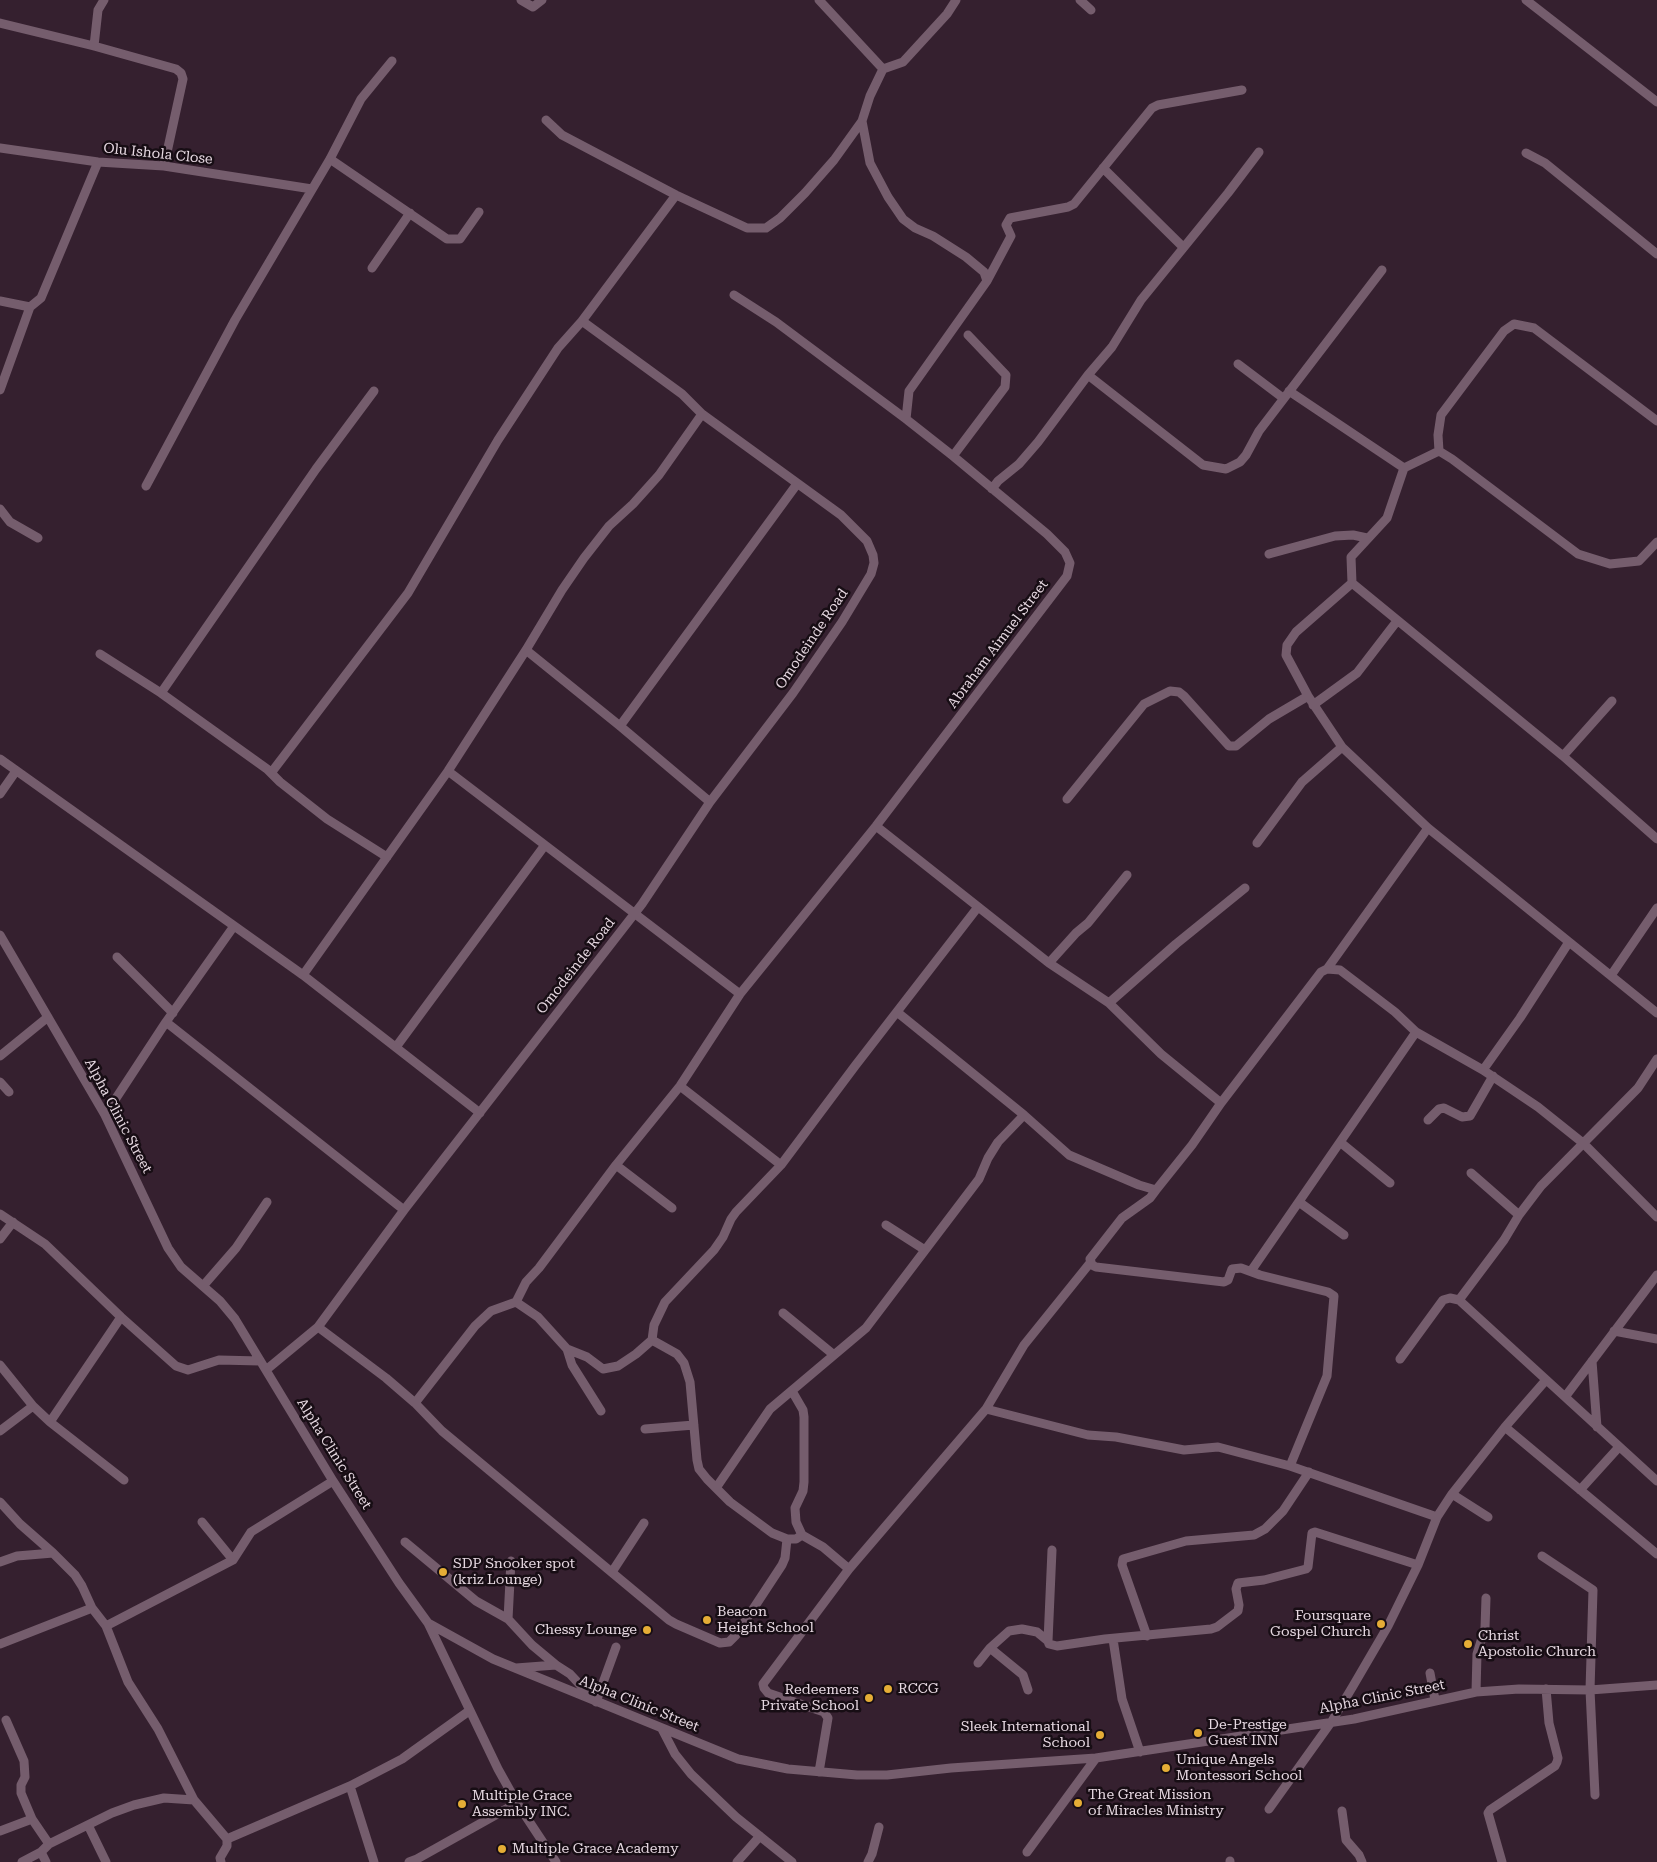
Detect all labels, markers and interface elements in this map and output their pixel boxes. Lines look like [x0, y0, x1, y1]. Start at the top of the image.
street label: Olu Ishola Close [102, 140, 214, 168]
street label: Abraham Aimuel Street [944, 577, 1052, 711]
street label: Omodeinde Road [772, 586, 852, 692]
street label: Omodeinde Road [533, 915, 619, 1017]
street label: Alpha Clinic Street [81, 1056, 155, 1176]
street label: Alpha Clinic Street [293, 1395, 375, 1513]
place label: SDP Snooker spot (kriz Lounge) [453, 1556, 575, 1588]
marker: SDP Snooker spot (kriz Lounge) [437, 1566, 449, 1578]
place label: Beacon Height School [717, 1604, 814, 1636]
place label: Foursquare Gospel Church [1270, 1608, 1371, 1640]
marker: Beacon Height School [701, 1614, 713, 1626]
marker: Foursquare Gospel Church [1375, 1618, 1387, 1630]
place label: Chessy Lounge [535, 1622, 637, 1638]
marker: Chessy Lounge [641, 1624, 653, 1636]
place label: Christ Apostolic Church [1478, 1628, 1596, 1660]
marker: Christ Apostolic Church [1462, 1638, 1474, 1650]
street label: Alpha Clinic Street [577, 1672, 701, 1736]
street label: Alpha Clinic Street [1318, 1677, 1446, 1717]
place label: RCCG [898, 1681, 939, 1697]
place label: Redeemers Private School [761, 1682, 859, 1714]
marker: RCCG [882, 1683, 894, 1695]
marker: Redeemers Private School [863, 1692, 875, 1704]
place label: De-Prestige Guest INN [1208, 1717, 1287, 1750]
place label: Sleek International School [961, 1719, 1090, 1751]
marker: De-Prestige Guest INN [1192, 1727, 1204, 1739]
marker: Sleek International School [1094, 1729, 1106, 1741]
place label: Unique Angels Montessori School [1176, 1752, 1302, 1784]
marker: Unique Angels Montessori School [1160, 1762, 1172, 1774]
place label: The Great Mission of Miracles Ministry [1088, 1787, 1224, 1820]
place label: Multiple Grace Assembly INC. [472, 1788, 572, 1820]
marker: The Great Mission of Miracles Ministry [1072, 1797, 1084, 1809]
marker: Multiple Grace Assembly INC. [456, 1798, 468, 1810]
place label: Multiple Grace Academy [512, 1841, 678, 1857]
marker: Multiple Grace Academy [496, 1843, 508, 1855]

